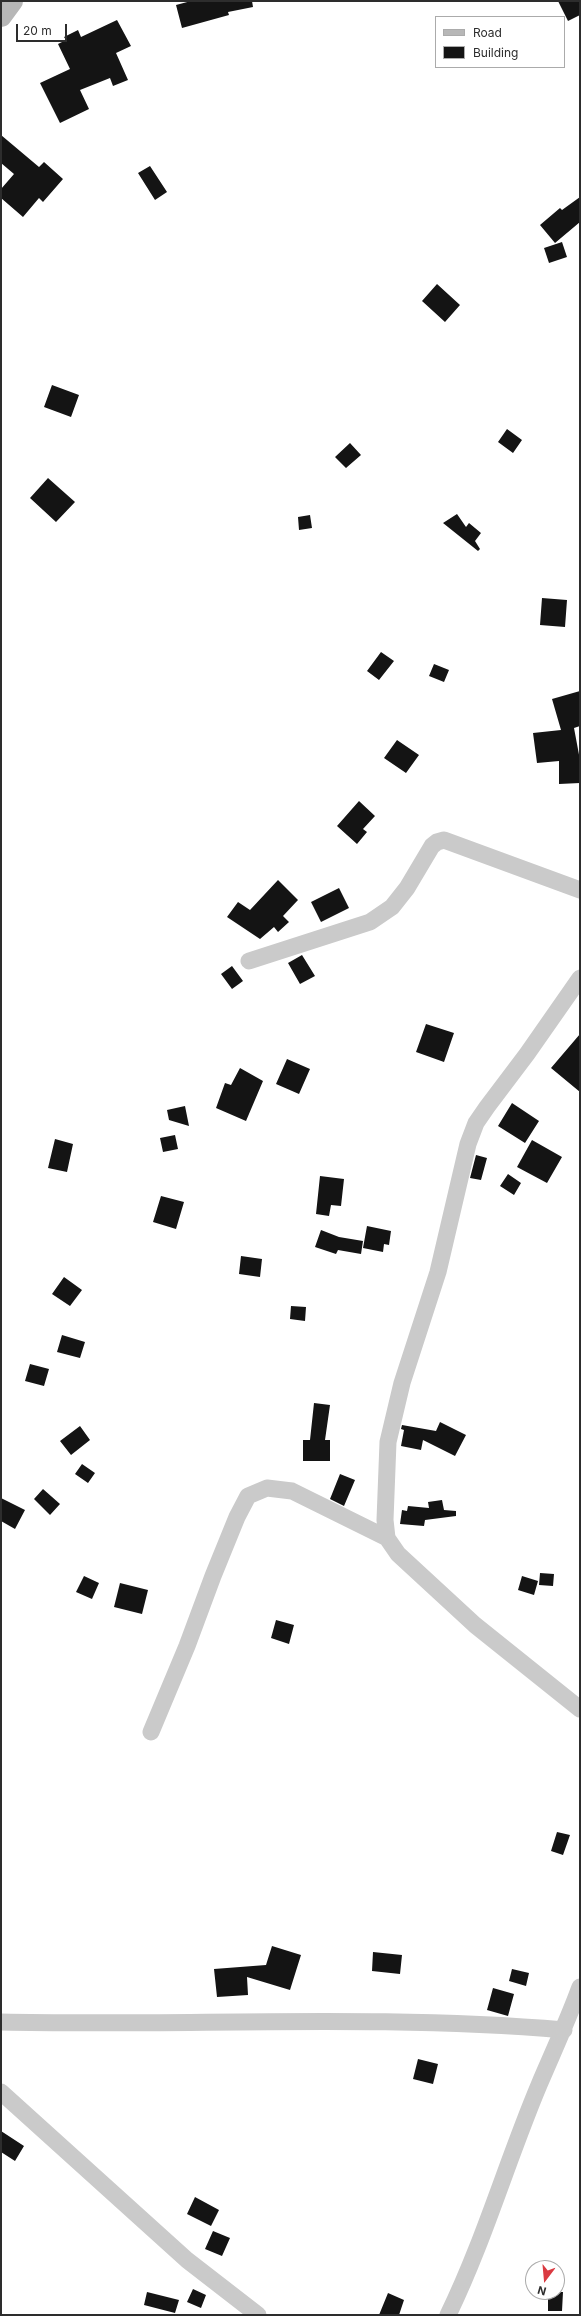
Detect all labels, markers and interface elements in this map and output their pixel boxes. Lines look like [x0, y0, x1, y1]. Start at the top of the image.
scale bar [18, 16, 69, 42]
legend [435, 16, 565, 68]
text: 20 m [23, 23, 52, 38]
text: Road [473, 25, 502, 40]
text: Building [473, 45, 518, 60]
north arrow [525, 2260, 565, 2300]
text: N [536, 2283, 548, 2298]

